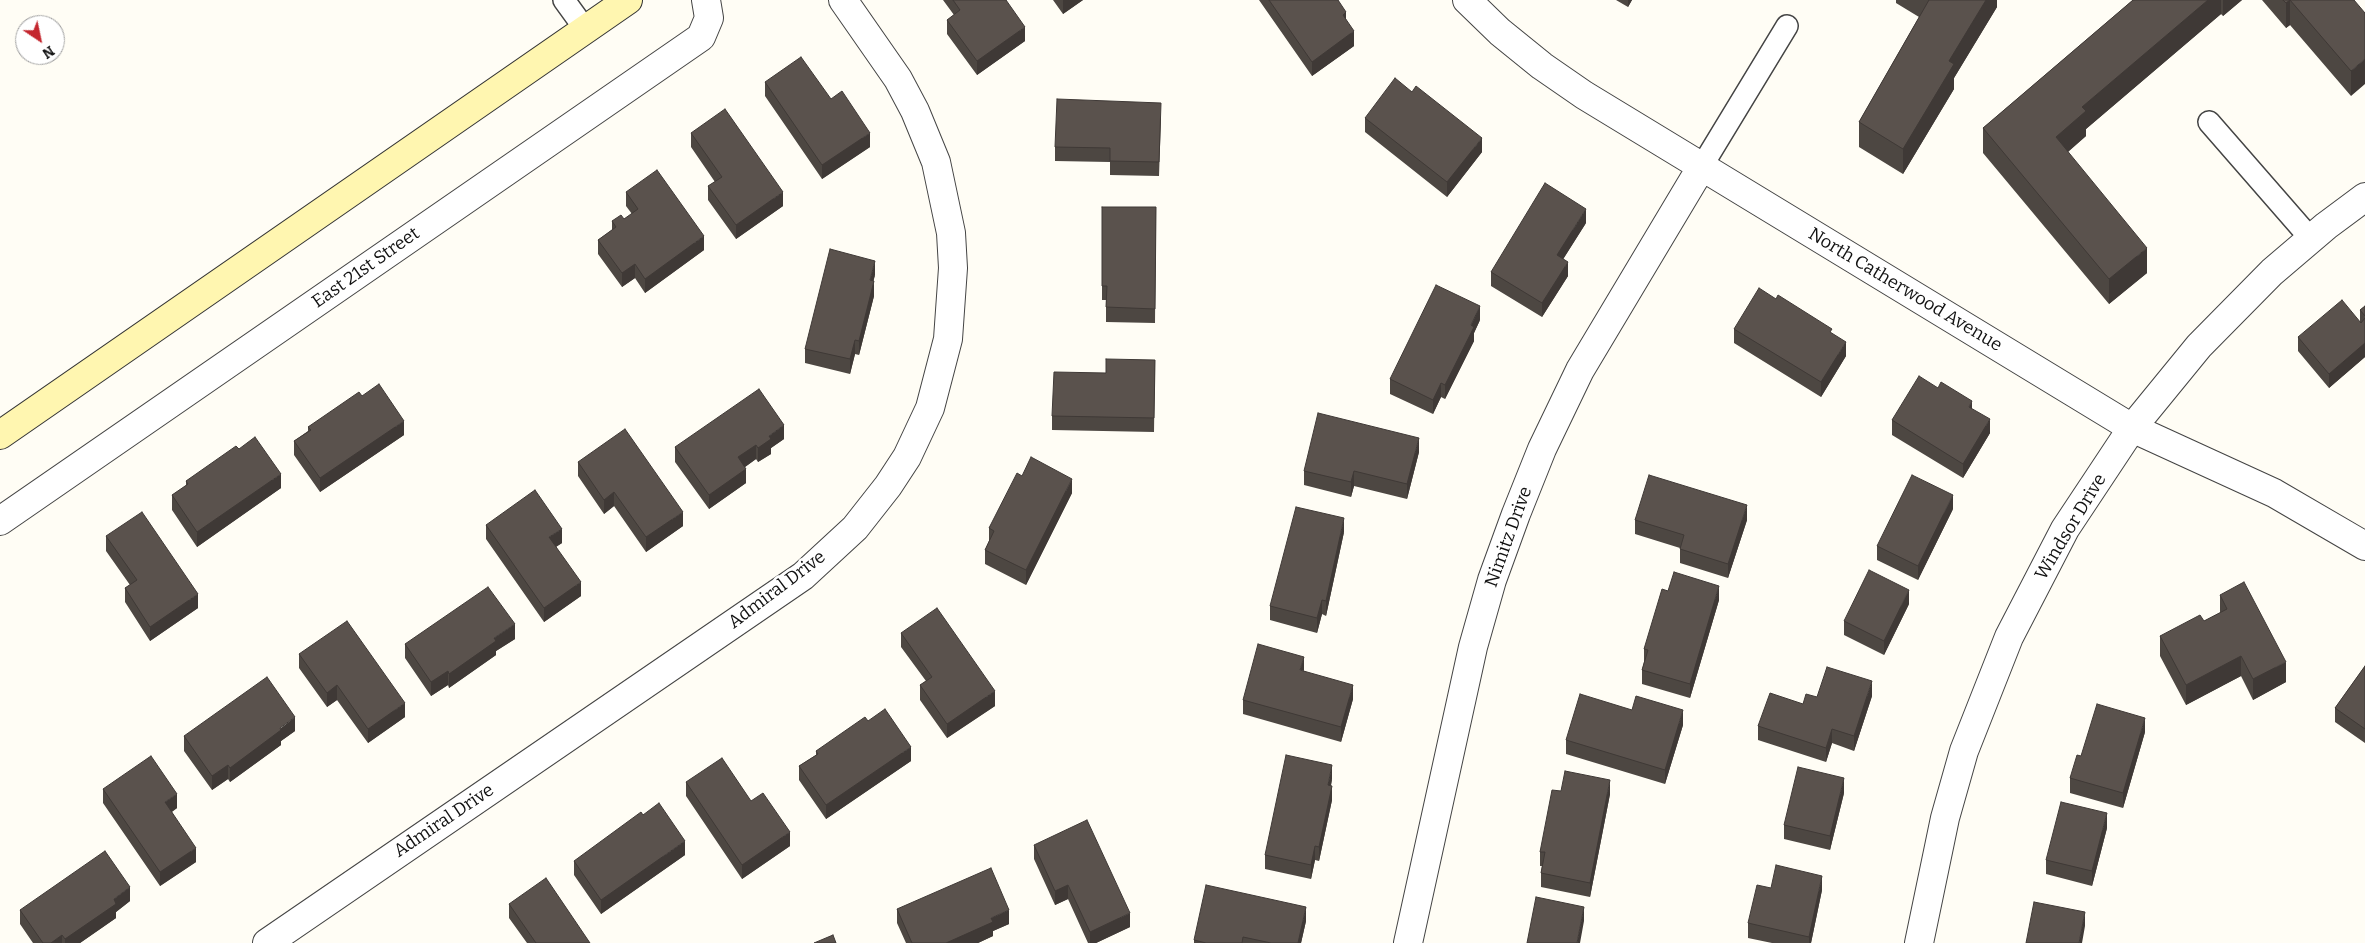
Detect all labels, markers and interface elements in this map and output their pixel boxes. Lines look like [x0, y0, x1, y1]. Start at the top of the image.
north arrow [15, 15, 65, 65]
text: N [39, 42, 57, 62]
street label: East 21st Street [308, 223, 424, 313]
street label: North Catherwood Avenue [1804, 224, 2006, 356]
street label: Windsor Drive [2031, 470, 2111, 584]
street label: Nimitz Drive [1481, 484, 1537, 590]
street label: Admiral Drive [724, 546, 830, 634]
street label: Admiral Drive [390, 780, 498, 862]

